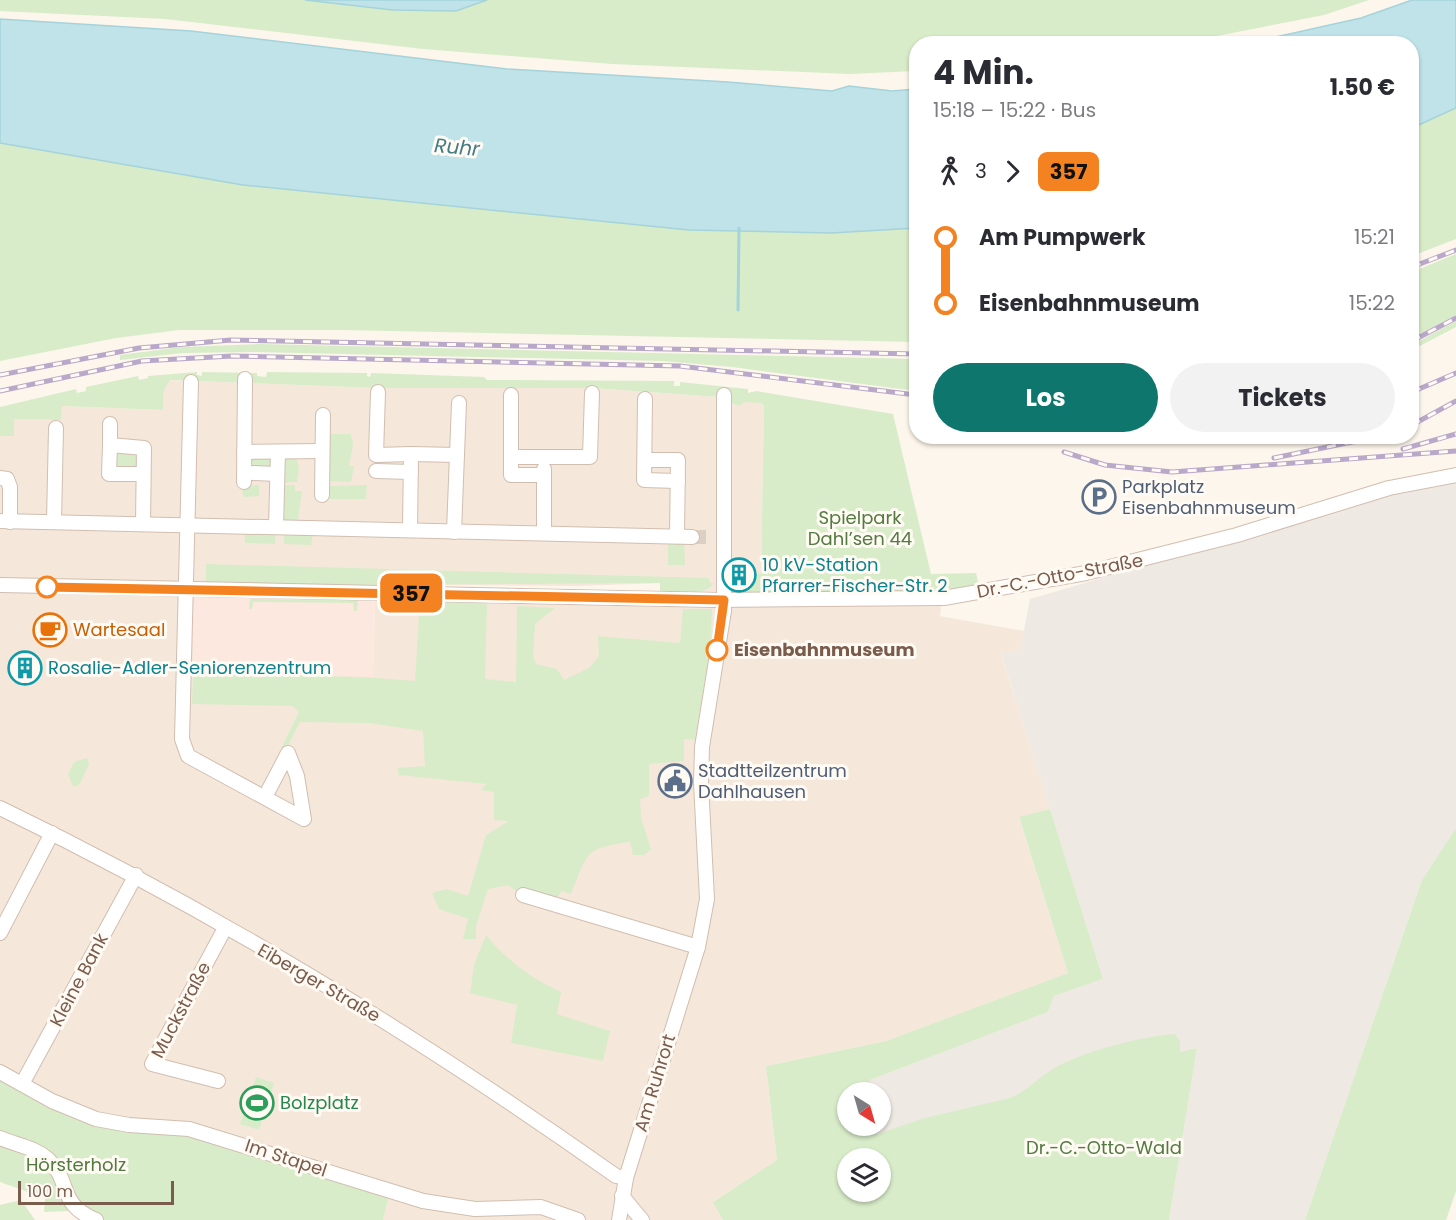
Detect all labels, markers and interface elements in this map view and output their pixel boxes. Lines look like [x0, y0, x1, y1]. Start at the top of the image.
text: 4 Min. [933, 49, 1034, 96]
text: 1.50 € [1330, 72, 1395, 103]
text: 15:18 – 15:22 · Bus [933, 96, 1096, 124]
water label: Ruhr [433, 131, 481, 163]
icon: walk [933, 155, 966, 188]
icon: forward [996, 155, 1029, 188]
text: 3 [975, 157, 987, 185]
text: 357 [1050, 157, 1087, 186]
text: Am Pumpwerk [979, 222, 1146, 253]
text: 15:21 [1354, 223, 1395, 251]
text: Eisenbahnmuseum [979, 288, 1200, 319]
text: 15:22 [1349, 289, 1395, 317]
button: Los [933, 363, 1158, 432]
button: Tickets [1170, 363, 1395, 432]
place label: Parkplatz Eisenbahnmuseum [1122, 474, 1296, 520]
parking icon: Parkplatz Eisenbahnmuseum [1081, 479, 1117, 515]
park label: Spielpark Dahl’sen 44 [808, 505, 912, 551]
street label: Dr.-C.-Otto-Straße [975, 547, 1145, 604]
place label: 10 kV-Station Pfarrer-Fischer-Str. 2 [762, 552, 948, 598]
building icon: 10 kV-Station Pfarrer-Fischer-Str. 2 [721, 557, 757, 593]
line badge: 357 [376, 574, 446, 612]
unlabelled marker [36, 576, 58, 598]
text: 357 [392, 579, 430, 608]
cafe icon: Wartesaal [32, 612, 68, 648]
place label: Wartesaal [73, 617, 165, 642]
place label: Eisenbahnmuseum [734, 637, 915, 662]
marker: Eisenbahnmuseum [706, 639, 728, 661]
building icon: Rosalie-Adler-Seniorenzentrum [7, 650, 43, 686]
place label: Rosalie-Adler-Seniorenzentrum [48, 655, 331, 680]
place label: Stadtteilzentrum Dahlhausen [698, 758, 847, 804]
public building icon: Stadtteilzentrum Dahlhausen [657, 763, 693, 799]
street label: Kleine Bank [44, 928, 114, 1031]
street label: Eiberger Straße [253, 937, 385, 1028]
street label: Muckstraße [145, 957, 216, 1062]
street label: Am Ruhrort [628, 1031, 681, 1135]
north arrow [837, 1082, 891, 1136]
map controls [837, 1082, 891, 1202]
sports icon: Bolzplatz [239, 1085, 275, 1121]
place label: Bolzplatz [280, 1090, 359, 1115]
street label: Im Stapel [242, 1133, 330, 1183]
park label: Dr.-C.-Otto-Wald [1026, 1135, 1182, 1160]
button: layers [837, 1148, 891, 1202]
park label: Hörsterholz [26, 1152, 126, 1177]
scale bar [18, 1178, 174, 1206]
text: 100 m [27, 1180, 73, 1203]

